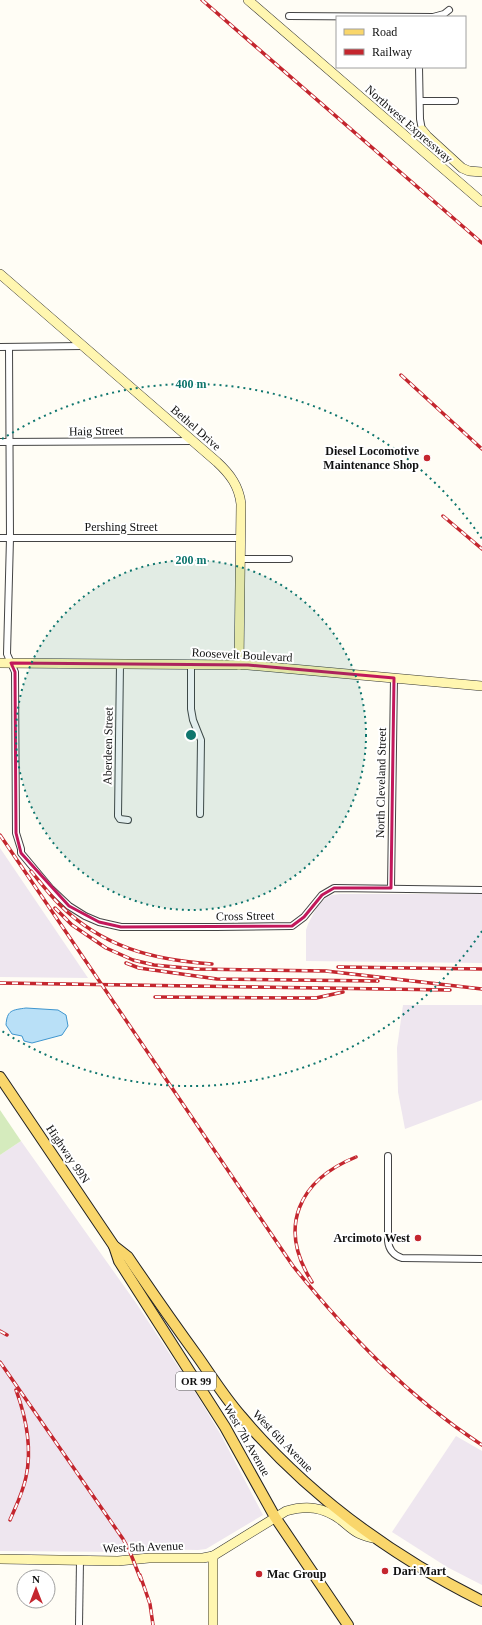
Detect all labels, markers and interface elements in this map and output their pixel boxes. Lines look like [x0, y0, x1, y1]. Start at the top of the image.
legend [336, 16, 466, 68]
text: Road [372, 25, 397, 39]
text: Railway [372, 45, 412, 59]
street label: Northwest Expressway [363, 82, 455, 166]
text: 400 m [176, 377, 207, 391]
street label: Bethel Drive [168, 402, 224, 454]
street label: Haig Street [69, 424, 124, 438]
place label: Diesel Locomotive Maintenance Shop [323, 444, 420, 472]
marker: Diesel Locomotive Maintenance Shop [422, 453, 432, 463]
street label: Pershing Street [85, 520, 158, 534]
text: 200 m [176, 553, 207, 567]
street label: Roosevelt Boulevard [191, 645, 293, 665]
street label: Aberdeen Street [100, 706, 116, 785]
street label: North Cleveland Street [373, 727, 389, 838]
centre of rings [184, 728, 198, 742]
street label: Cross Street [216, 908, 275, 924]
street label: Highway 99N [43, 1122, 93, 1186]
place label: Arcimoto West [333, 1231, 410, 1245]
marker: Arcimoto West [413, 1233, 423, 1243]
road number: OR 99 [176, 1372, 216, 1390]
street label: West 7th Avenue [221, 1402, 273, 1478]
street label: West 6th Avenue [250, 1407, 316, 1475]
street label: West 5th Avenue [102, 1539, 184, 1555]
place label: Dari Mart [393, 1564, 446, 1578]
marker: Dari Mart [380, 1566, 390, 1576]
place label: Mac Group [267, 1567, 327, 1581]
north arrow [16, 1569, 56, 1609]
marker: Mac Group [254, 1569, 264, 1579]
text: N [32, 1573, 40, 1585]

